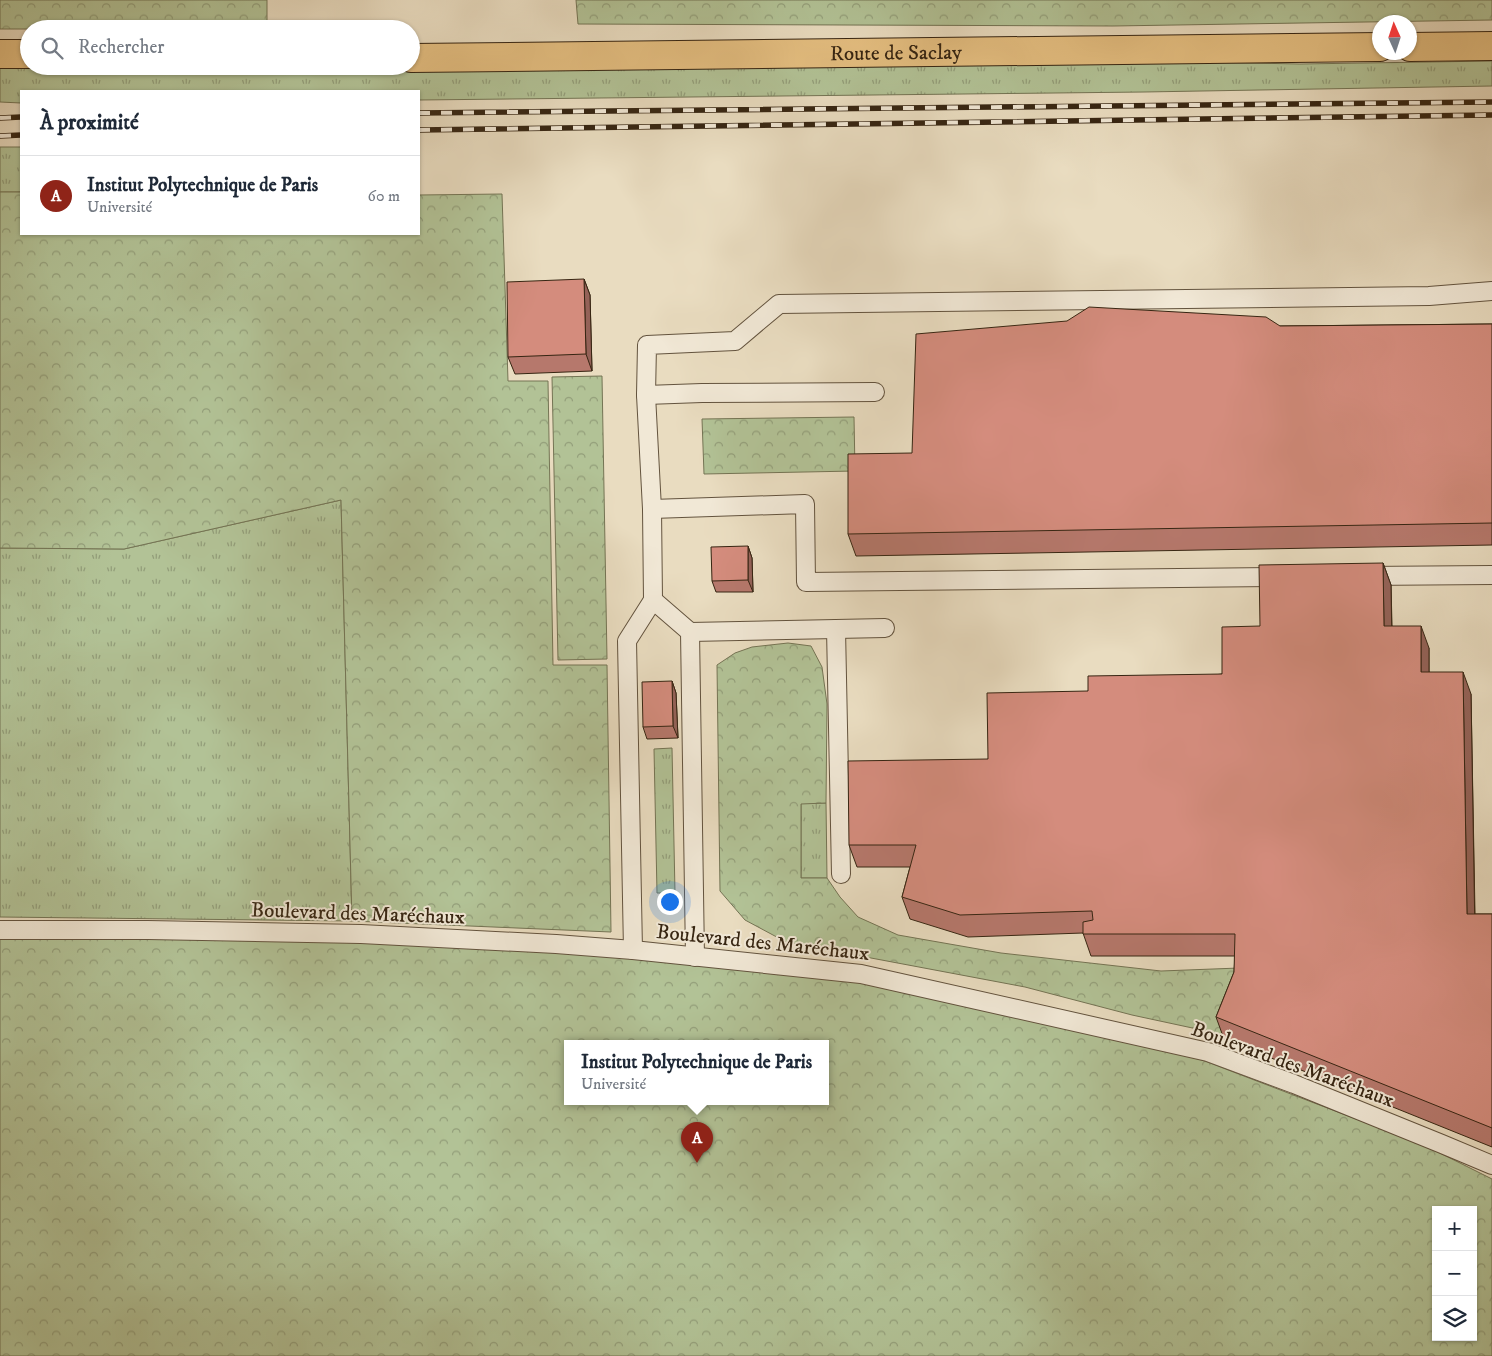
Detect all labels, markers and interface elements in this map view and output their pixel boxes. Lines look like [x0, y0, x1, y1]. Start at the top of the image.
north arrow [1372, 15, 1417, 60]
search box [20, 20, 420, 75]
icon: search [38, 34, 66, 62]
text: Rechercher [78, 36, 164, 59]
street label: Route de Saclay [830, 40, 963, 67]
text: À proximité [40, 110, 139, 136]
text: Institut Polytechnique de Paris [87, 174, 318, 197]
text: A [51, 186, 61, 206]
text: 60 m [368, 186, 400, 206]
text: Université [87, 197, 152, 217]
your location [657, 889, 683, 915]
street label: Boulevard des Maréchaux [250, 897, 465, 931]
street label: Boulevard des Maréchaux [655, 919, 871, 967]
street label: Boulevard des Maréchaux [1188, 1016, 1398, 1114]
popup [564, 1040, 829, 1105]
text: Institut Polytechnique de Paris [581, 1051, 812, 1074]
text: Université [581, 1074, 646, 1094]
pin: A [681, 1122, 713, 1163]
map controls [1432, 1206, 1477, 1341]
button: + [1432, 1206, 1477, 1251]
button: − [1432, 1251, 1477, 1296]
button: layers [1432, 1296, 1477, 1341]

